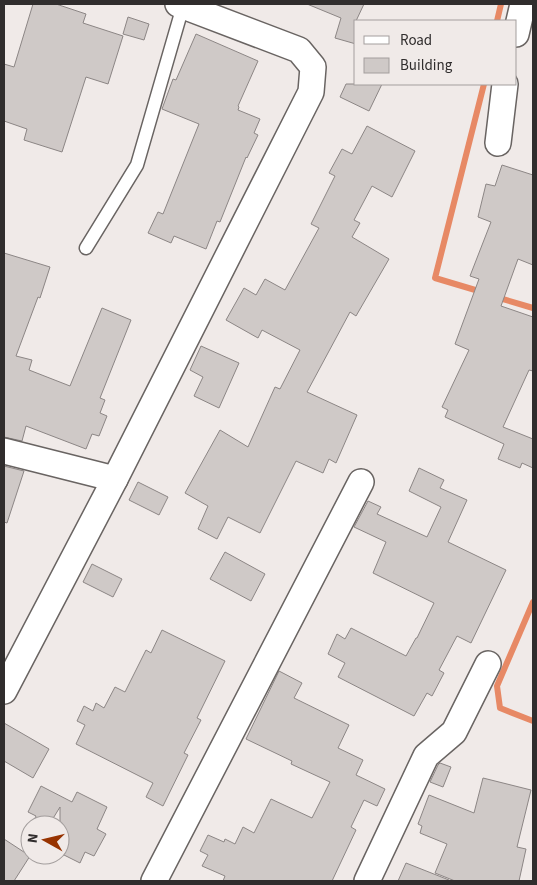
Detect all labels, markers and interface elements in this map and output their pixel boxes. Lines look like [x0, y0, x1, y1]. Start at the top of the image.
legend [354, 20, 517, 85]
text: Road [400, 30, 432, 51]
text: Building [400, 55, 453, 76]
north arrow [20, 815, 70, 865]
text: N [23, 832, 44, 844]

